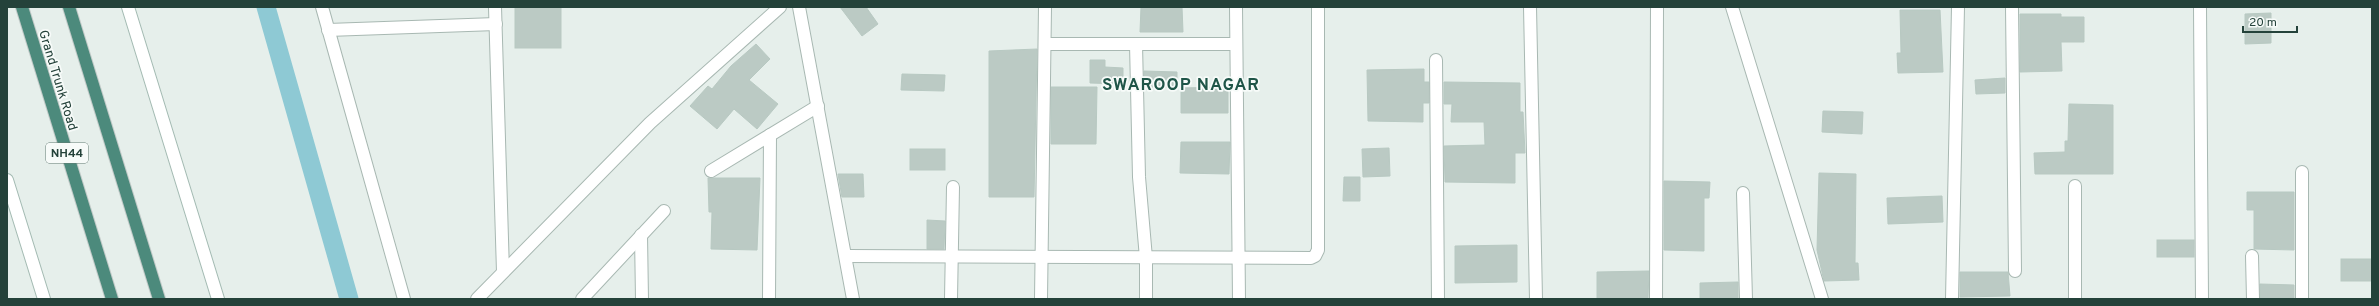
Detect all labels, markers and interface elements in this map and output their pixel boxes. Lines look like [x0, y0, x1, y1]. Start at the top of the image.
scale bar [2243, 8, 2297, 34]
text: 20 m [2249, 15, 2277, 31]
street label: Grand Trunk Road [34, 28, 80, 133]
district label: SWAROOP NAGAR [1102, 75, 1260, 97]
road number: NH44 [46, 143, 88, 163]

